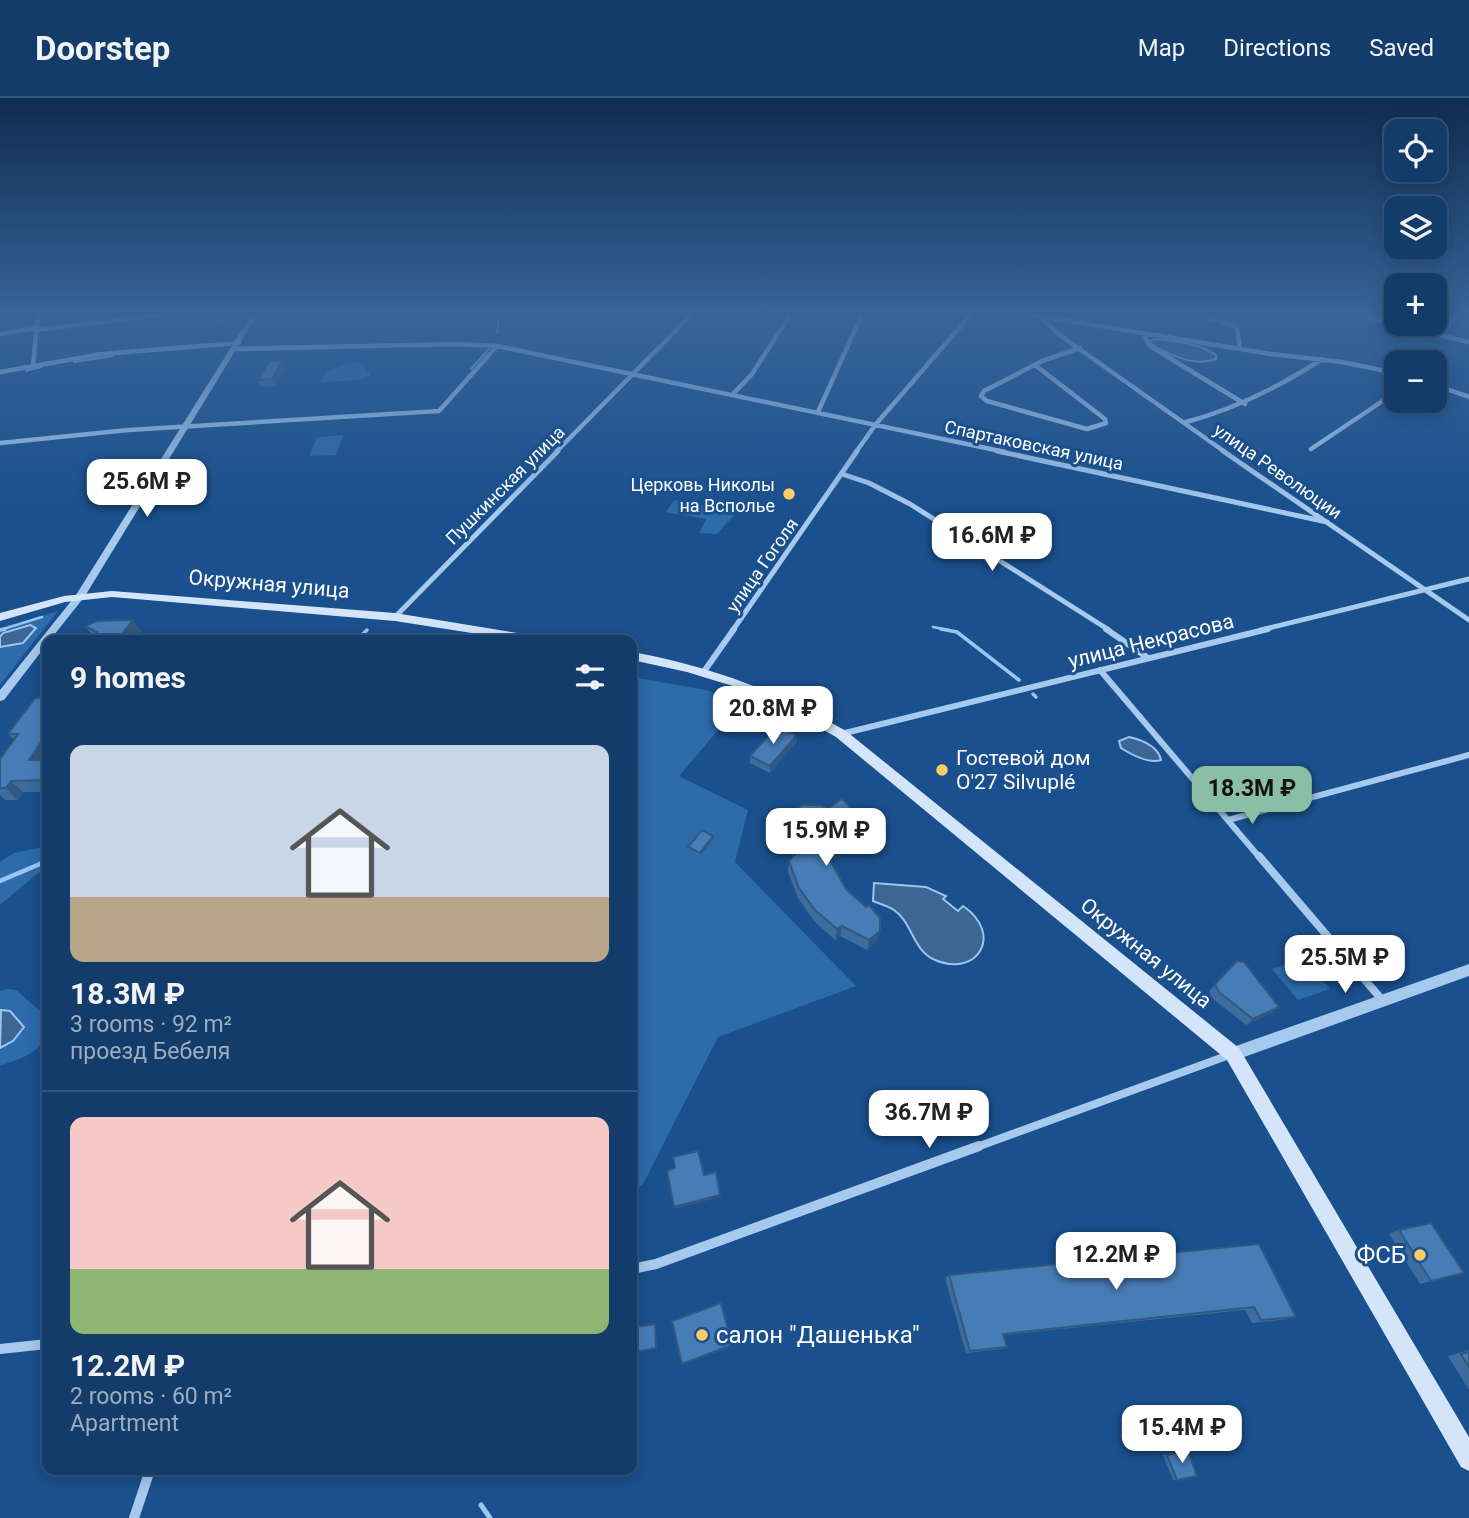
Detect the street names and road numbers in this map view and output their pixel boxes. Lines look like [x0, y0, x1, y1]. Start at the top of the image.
street label: Спартаковская улица [943, 416, 1125, 474]
street label: улица Революции [1210, 419, 1346, 523]
street label: Пушкинская улица [441, 421, 569, 549]
street label: улица Гоголя [722, 514, 802, 616]
street label: Окружная улица [188, 565, 350, 603]
street label: улица Некрасова [1066, 609, 1236, 673]
street label: Окружная улица [1076, 893, 1216, 1013]

